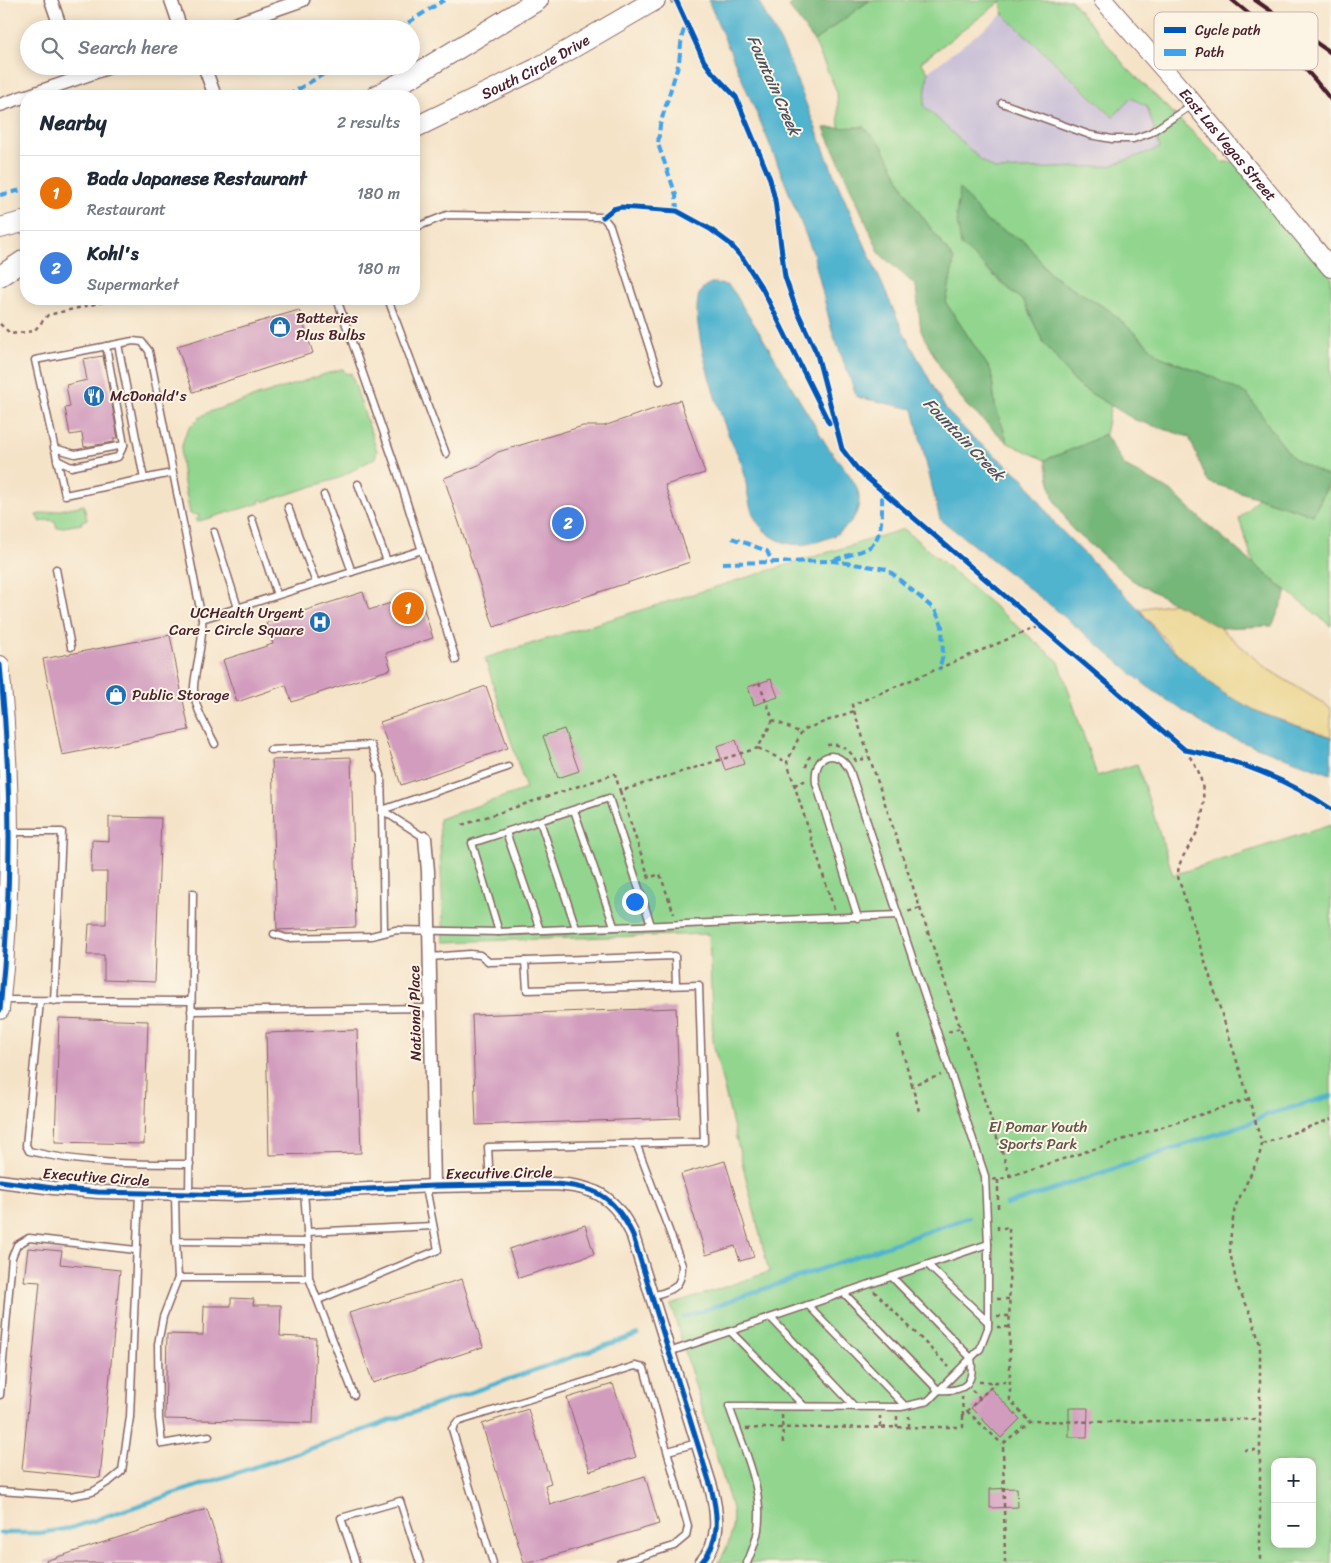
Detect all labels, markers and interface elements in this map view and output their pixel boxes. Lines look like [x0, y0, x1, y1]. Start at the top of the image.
legend [1154, 12, 1318, 70]
text: Cycle path [1195, 18, 1261, 43]
search box [20, 20, 420, 75]
street label: South Circle Drive [477, 27, 595, 107]
water label: Fountain Creek [739, 30, 810, 142]
text: Search here [78, 31, 178, 64]
icon: search [38, 34, 66, 62]
text: Path [1195, 40, 1224, 65]
street label: East Las Vegas Street [1172, 82, 1283, 208]
text: Nearby [40, 104, 106, 142]
text: 2 results [337, 108, 400, 137]
text: Bada Japanese Restaurant [87, 162, 307, 195]
text: 1 [53, 179, 59, 208]
text: 180 m [357, 179, 400, 208]
text: Restaurant [87, 195, 166, 224]
text: Kohl's [87, 237, 139, 270]
text: 2 [51, 254, 61, 283]
text: 180 m [357, 254, 400, 283]
text: Supermarket [87, 270, 179, 299]
place label: Batteries Plus Bulbs [296, 305, 365, 348]
shop icon: Batteries Plus Bulbs [268, 315, 292, 339]
place label: McDonald's [110, 383, 187, 409]
restaurant icon: McDonald's [82, 384, 106, 408]
water label: Fountain Creek [916, 390, 1013, 489]
pin: 2 [552, 504, 584, 542]
pin: 1 [392, 589, 424, 627]
place label: UCHealth Urgent Care - Circle Square [169, 600, 304, 643]
hospital icon: UCHealth Urgent Care - Circle Square [308, 610, 332, 634]
place label: Public Storage [132, 682, 230, 708]
shop icon: Public Storage [104, 683, 128, 707]
your location [622, 889, 648, 915]
street label: National Place [401, 965, 429, 1061]
park label: El Pomar Youth Sports Park [989, 1114, 1088, 1157]
street label: Executive Circle [445, 1159, 553, 1187]
street label: Executive Circle [42, 1160, 150, 1194]
map controls [1271, 1458, 1316, 1548]
button: + [1271, 1458, 1316, 1503]
button: − [1271, 1503, 1316, 1548]

